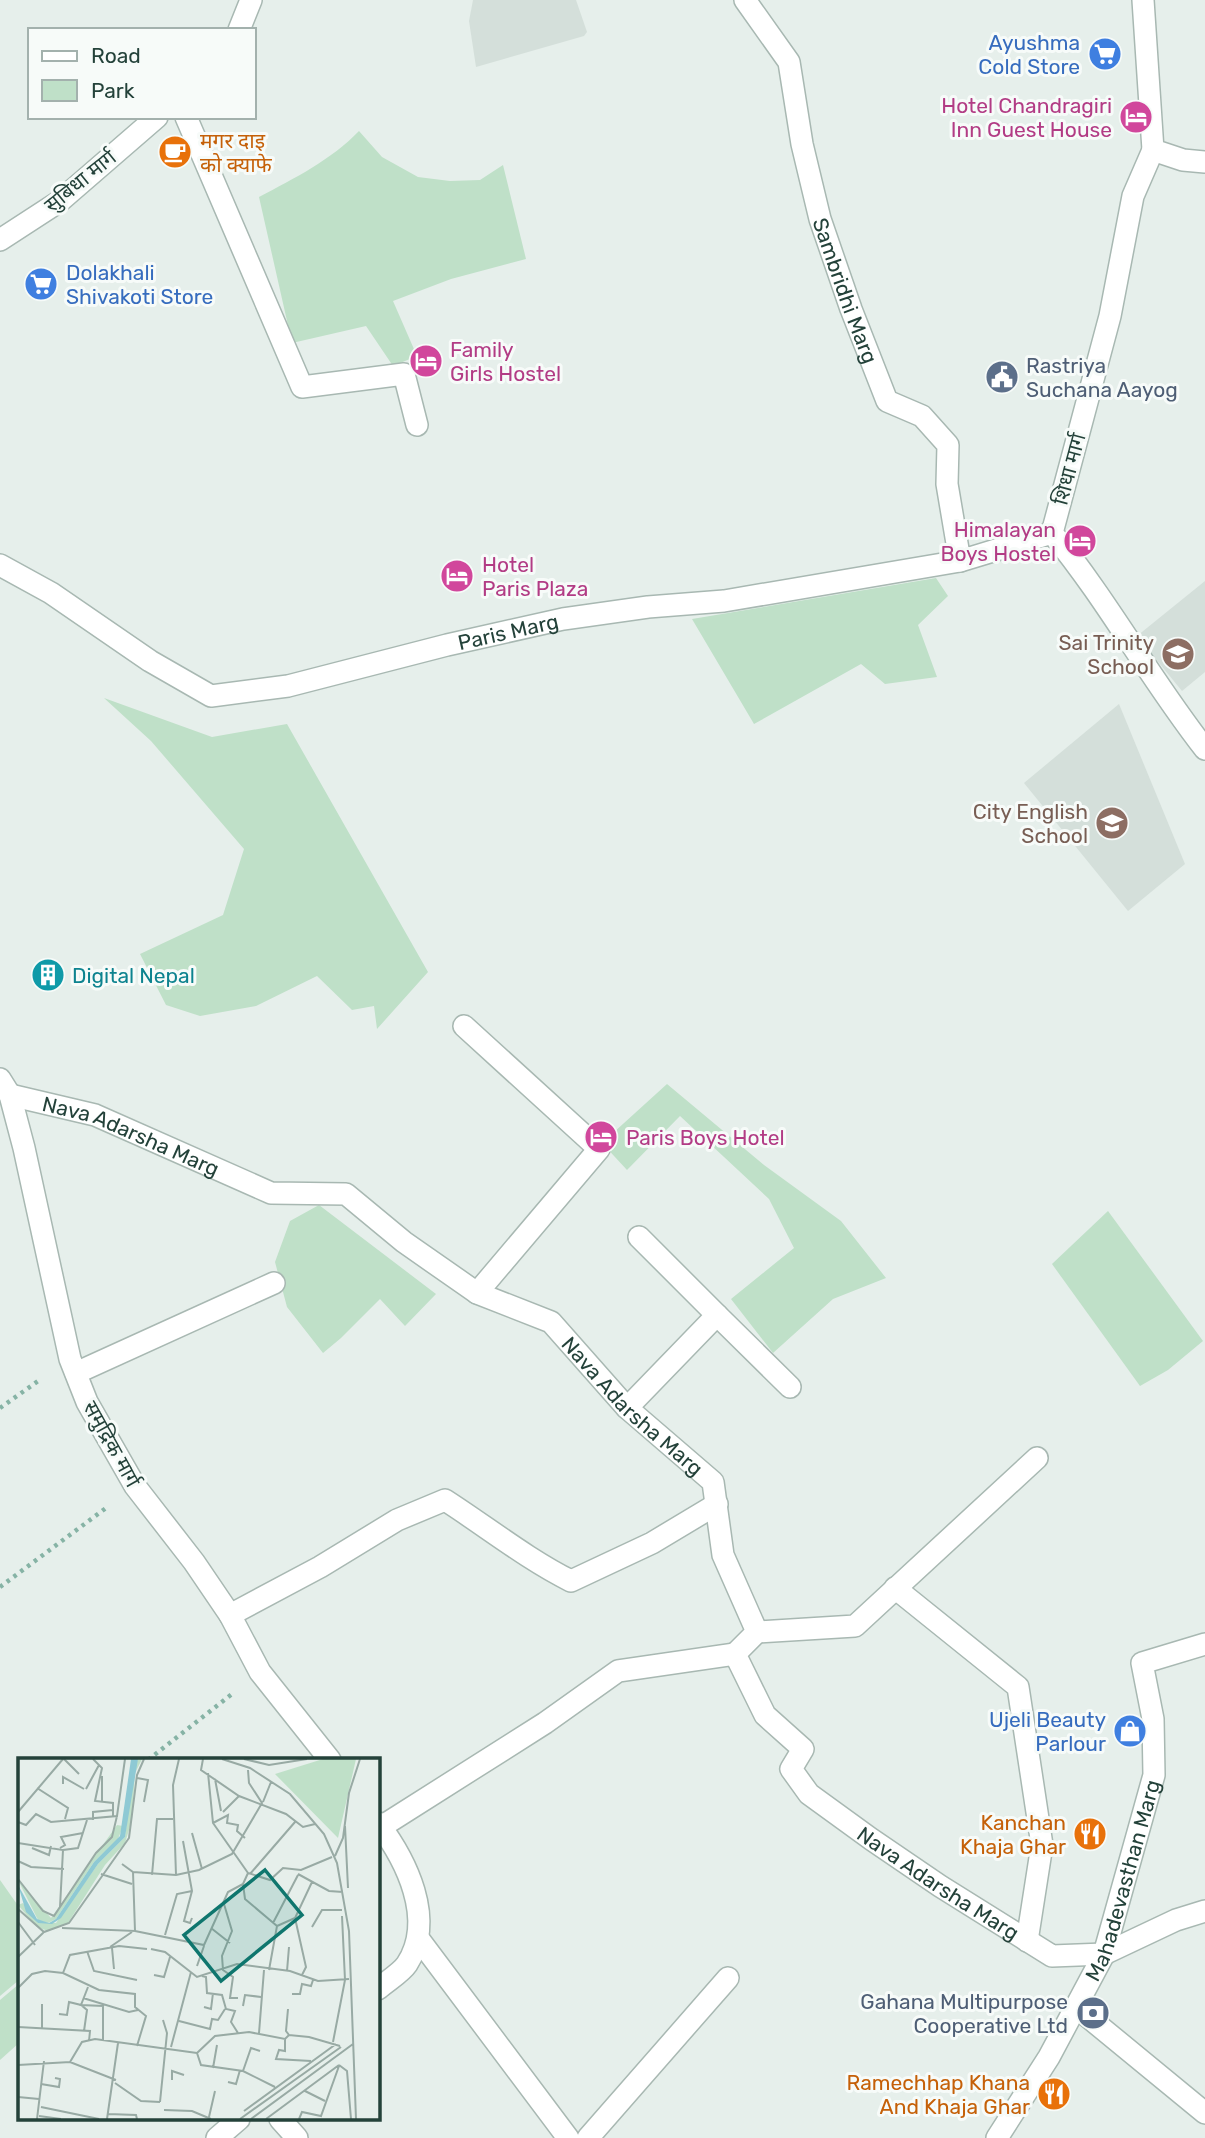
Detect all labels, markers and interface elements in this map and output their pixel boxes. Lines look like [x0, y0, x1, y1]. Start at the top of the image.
legend [28, 28, 256, 119]
place label: Ayushma Cold Store [978, 30, 1080, 79]
supermarket icon: Ayushma Cold Store [1086, 35, 1124, 73]
text: Road [91, 43, 141, 68]
text: Park [91, 78, 135, 103]
place label: Hotel Chandragiri Inn Guest House [941, 93, 1112, 142]
hotel icon: Hotel Chandragiri Inn Guest House [1117, 98, 1155, 136]
place label: मगर दाइ को क्याफे [200, 128, 273, 177]
cafe icon: मगर दाइ को क्याफे [156, 133, 194, 171]
street label: सुबिधा मार्ग [39, 144, 122, 218]
street label: Sambridhi Marg [808, 214, 883, 367]
place label: Dolakhali Shivakoti Store [66, 260, 213, 309]
supermarket icon: Dolakhali Shivakoti Store [22, 265, 60, 303]
place label: Family Girls Hostel [450, 337, 561, 386]
hotel icon: Family Girls Hostel [407, 342, 445, 380]
place label: Rastriya Suchana Aayog [1026, 353, 1178, 402]
public building icon: Rastriya Suchana Aayog [983, 358, 1021, 396]
street label: शिधा मार्ग [1047, 429, 1091, 508]
place label: Himalayan Boys Hostel [940, 517, 1056, 566]
hotel icon: Himalayan Boys Hostel [1061, 522, 1099, 560]
place label: Hotel Paris Plaza [482, 552, 588, 601]
hotel icon: Hotel Paris Plaza [438, 557, 476, 595]
street label: Paris Marg [455, 608, 561, 655]
place label: Sai Trinity School [1059, 630, 1154, 679]
school or university icon: Sai Trinity School [1159, 635, 1197, 673]
place label: City English School [973, 799, 1088, 848]
school or university icon: City English School [1093, 804, 1131, 842]
building icon: Digital Nepal [29, 956, 67, 994]
place label: Digital Nepal [72, 963, 195, 988]
street label: Nava Adarsha Marg [40, 1091, 223, 1181]
hotel icon: Paris Boys Hotel [582, 1118, 620, 1156]
place label: Paris Boys Hotel [626, 1125, 785, 1150]
street label: Nava Adarsha Marg [557, 1331, 708, 1481]
street label: समुद्रिक मार्ग [77, 1397, 146, 1493]
place label: Ujeli Beauty Parlour [989, 1707, 1106, 1756]
shop icon: Ujeli Beauty Parlour [1111, 1712, 1149, 1750]
inset map [18, 1758, 380, 2120]
street label: Mahadevasthan Marg [1079, 1777, 1165, 1985]
place label: Kanchan Khaja Ghar [960, 1810, 1066, 1859]
restaurant icon: Kanchan Khaja Ghar [1071, 1815, 1109, 1853]
street label: Nava Adarsha Marg [853, 1821, 1024, 1945]
place label: Gahana Multipurpose Cooperative Ltd [860, 1989, 1068, 2038]
bank icon: Gahana Multipurpose Cooperative Ltd [1074, 1994, 1112, 2032]
place label: Ramechhap Khana And Khaja Ghar [846, 2070, 1030, 2119]
restaurant icon: Ramechhap Khana And Khaja Ghar [1035, 2075, 1073, 2113]

